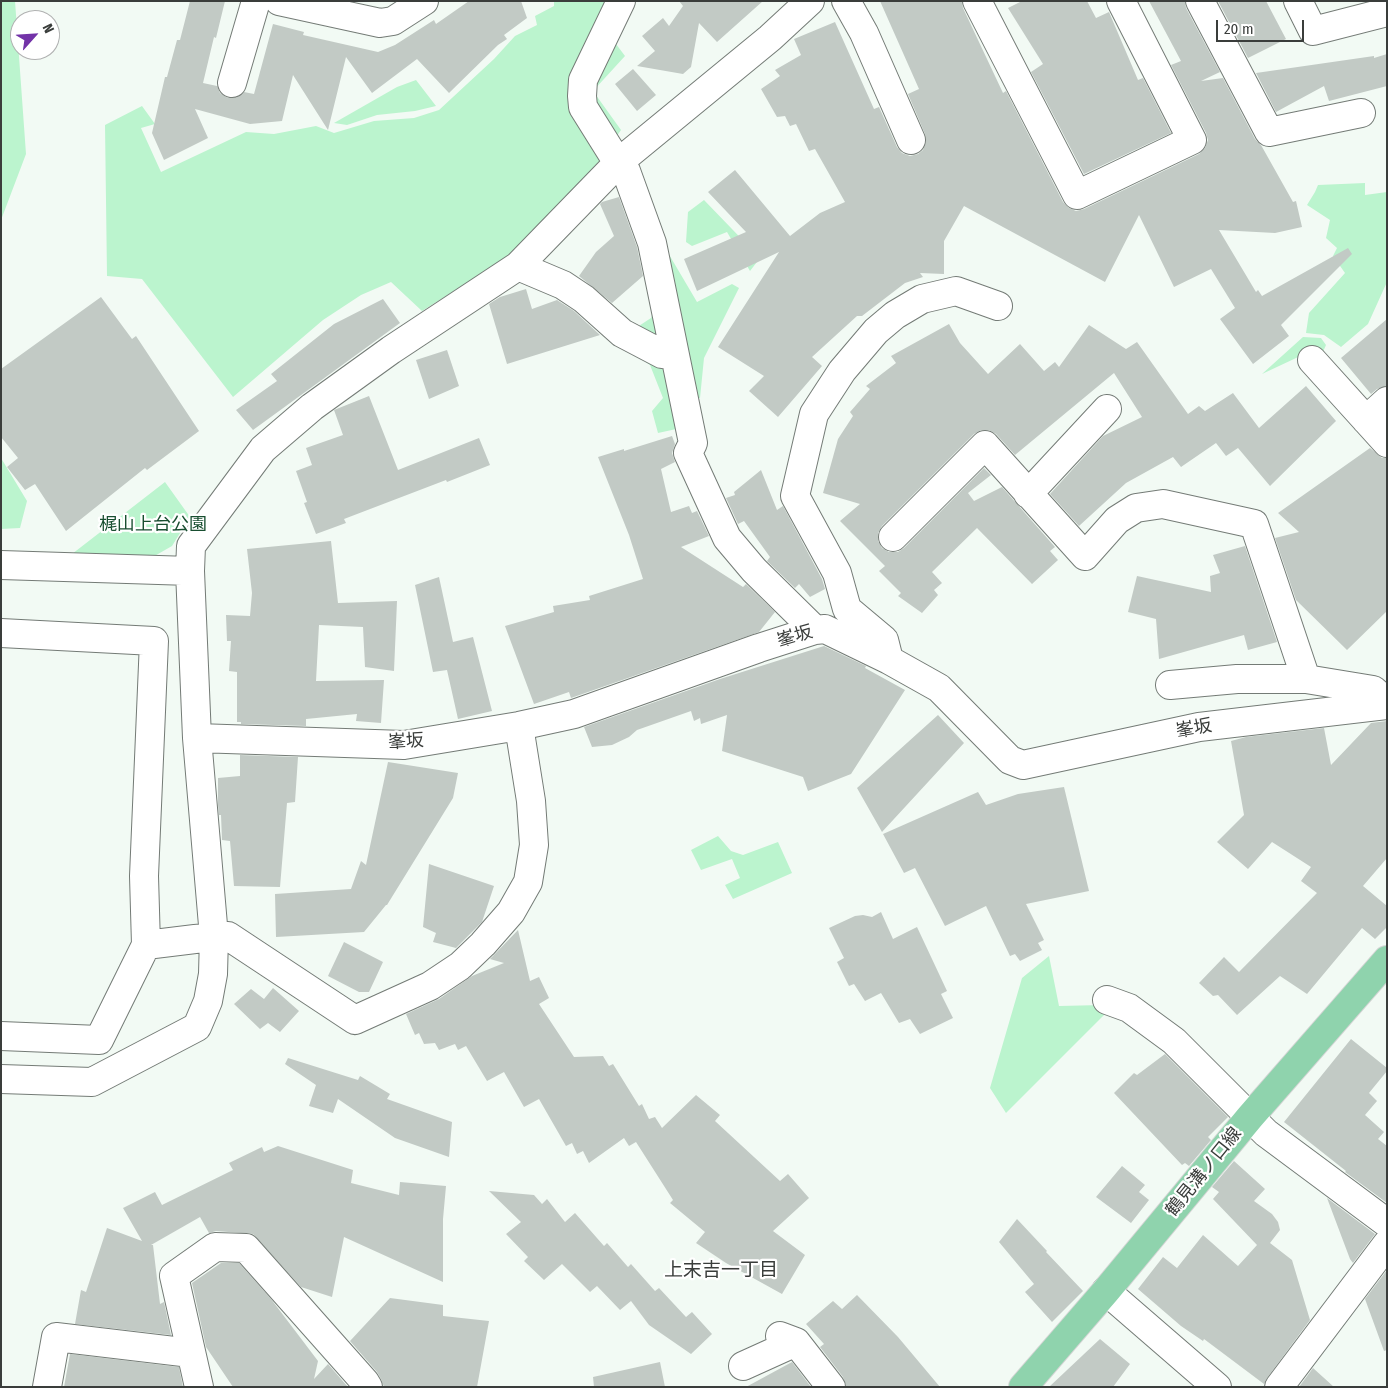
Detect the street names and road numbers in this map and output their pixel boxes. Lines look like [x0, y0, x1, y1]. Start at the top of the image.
street label: 峯坂 [775, 621, 815, 653]
street label: 峯坂 [1174, 715, 1214, 743]
street label: 峯坂 [387, 730, 425, 754]
street label: 鶴見溝ノ口線 [1162, 1123, 1246, 1221]

